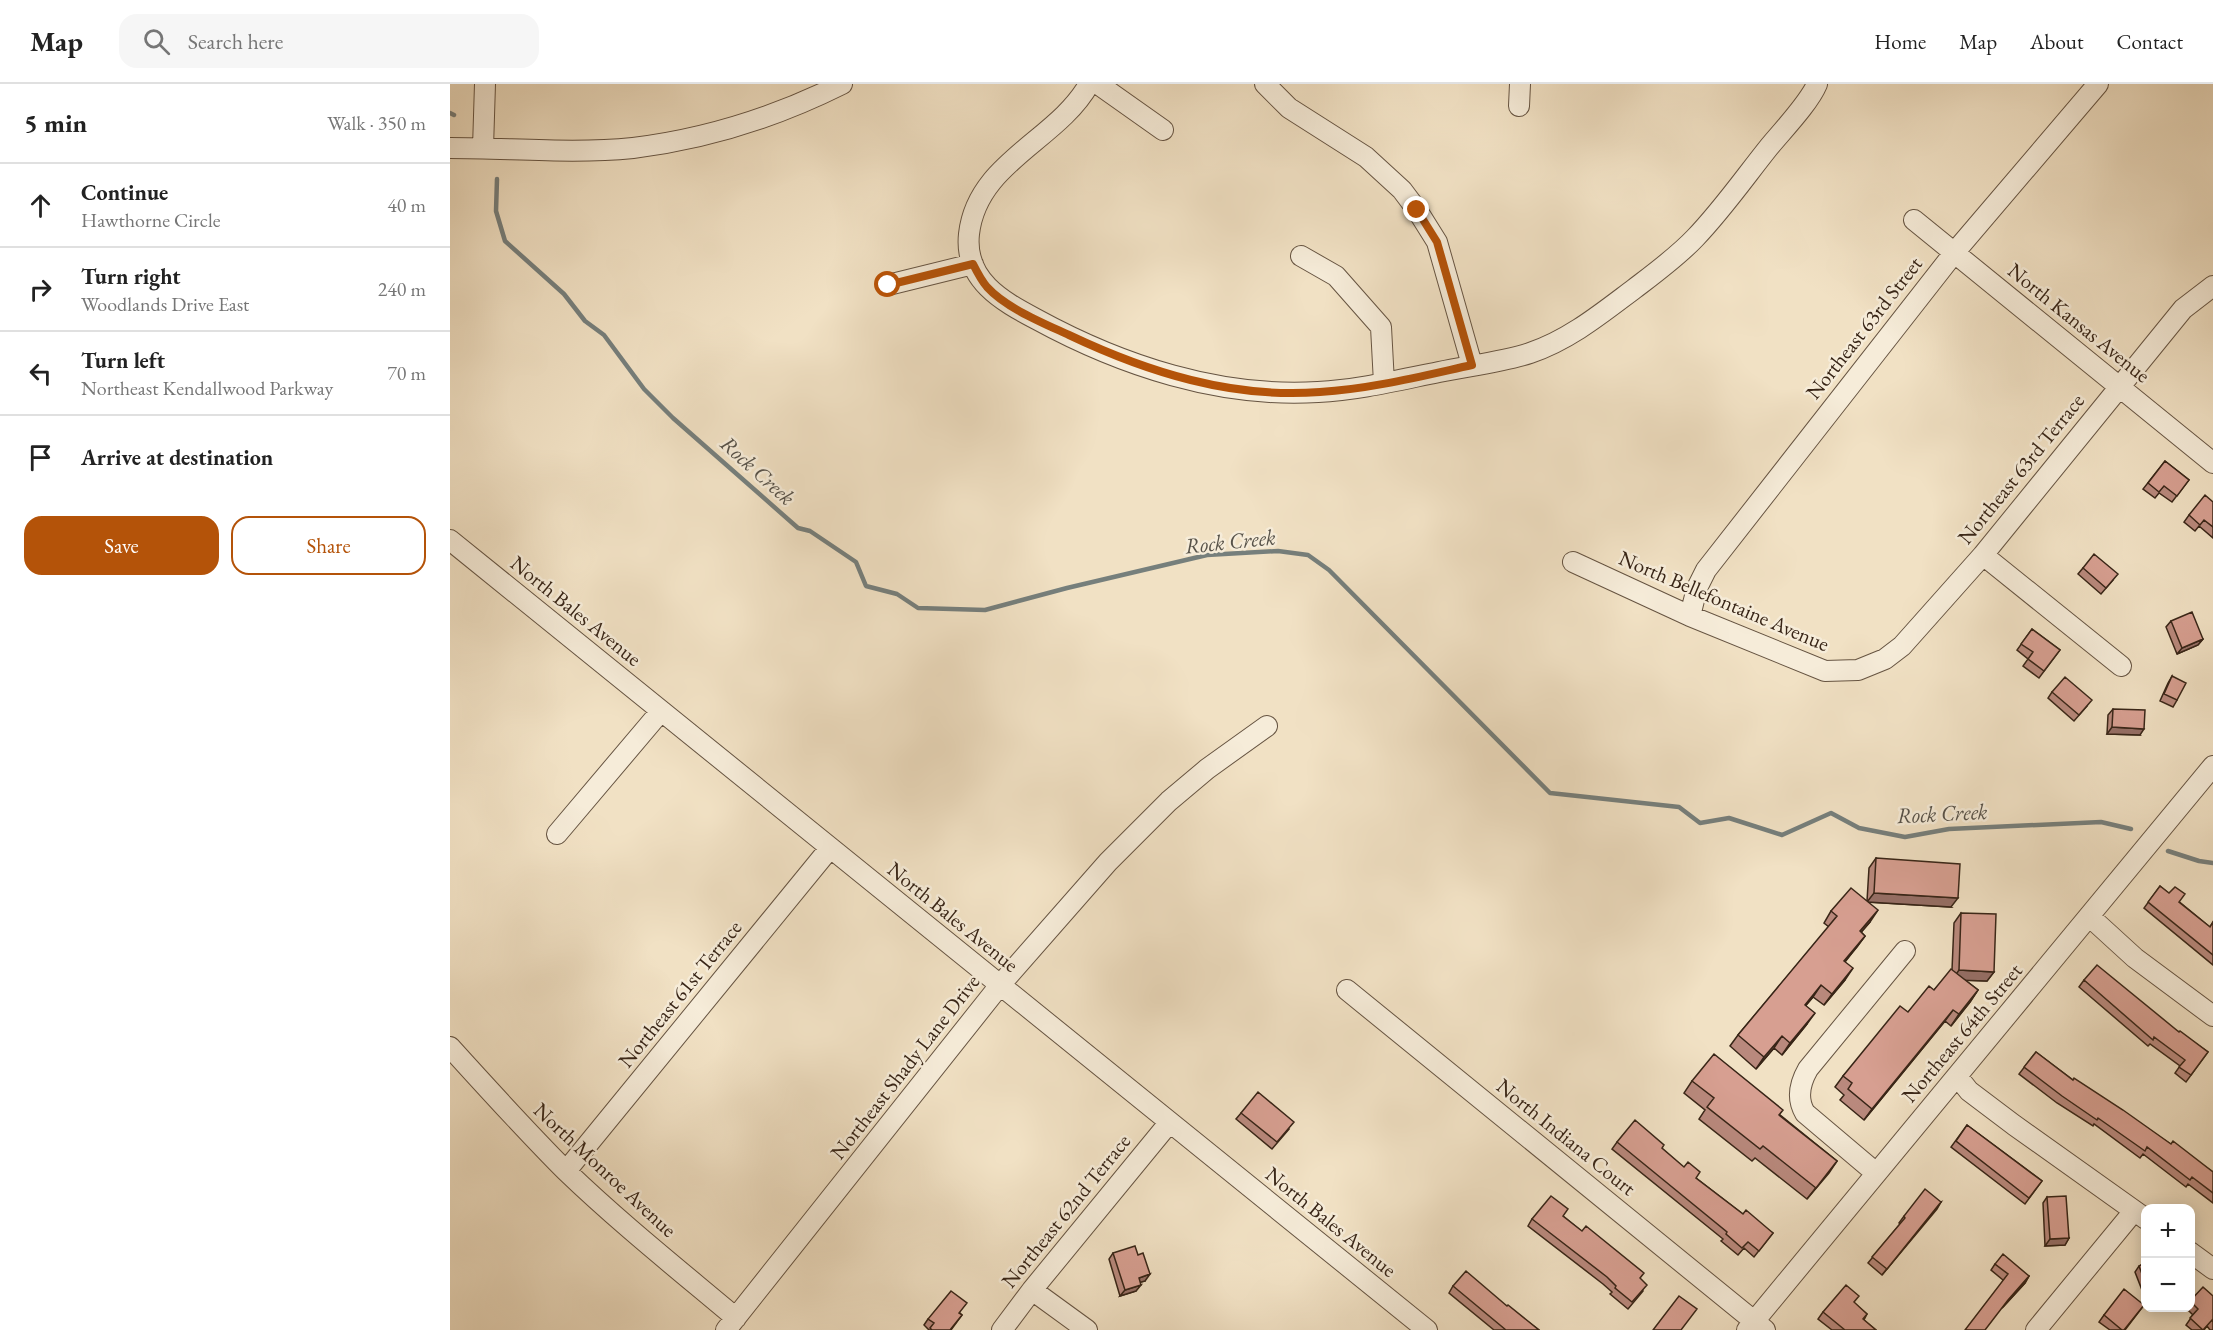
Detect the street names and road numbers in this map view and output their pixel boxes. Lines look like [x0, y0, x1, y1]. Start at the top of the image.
street label: Northeast 63rd Street [1799, 251, 1928, 404]
street label: North Kansas Avenue [2002, 257, 2156, 388]
street label: Northeast 63rd Terrace [1951, 388, 2090, 550]
street label: North Bellefontaine Avenue [1615, 544, 1833, 657]
street label: North Bales Avenue [505, 550, 647, 672]
street label: North Bales Avenue [882, 856, 1024, 978]
street label: Northeast 61st Terrace [612, 914, 747, 1073]
street label: Northeast 64th Street [1896, 957, 2028, 1108]
street label: Northeast Shady Lane Drive [824, 969, 985, 1165]
street label: North Indiana Court [1491, 1072, 1642, 1201]
street label: North Monroe Avenue [528, 1096, 682, 1243]
street label: Northeast 62nd Terrace [995, 1128, 1136, 1293]
street label: North Bales Avenue [1260, 1161, 1402, 1283]

